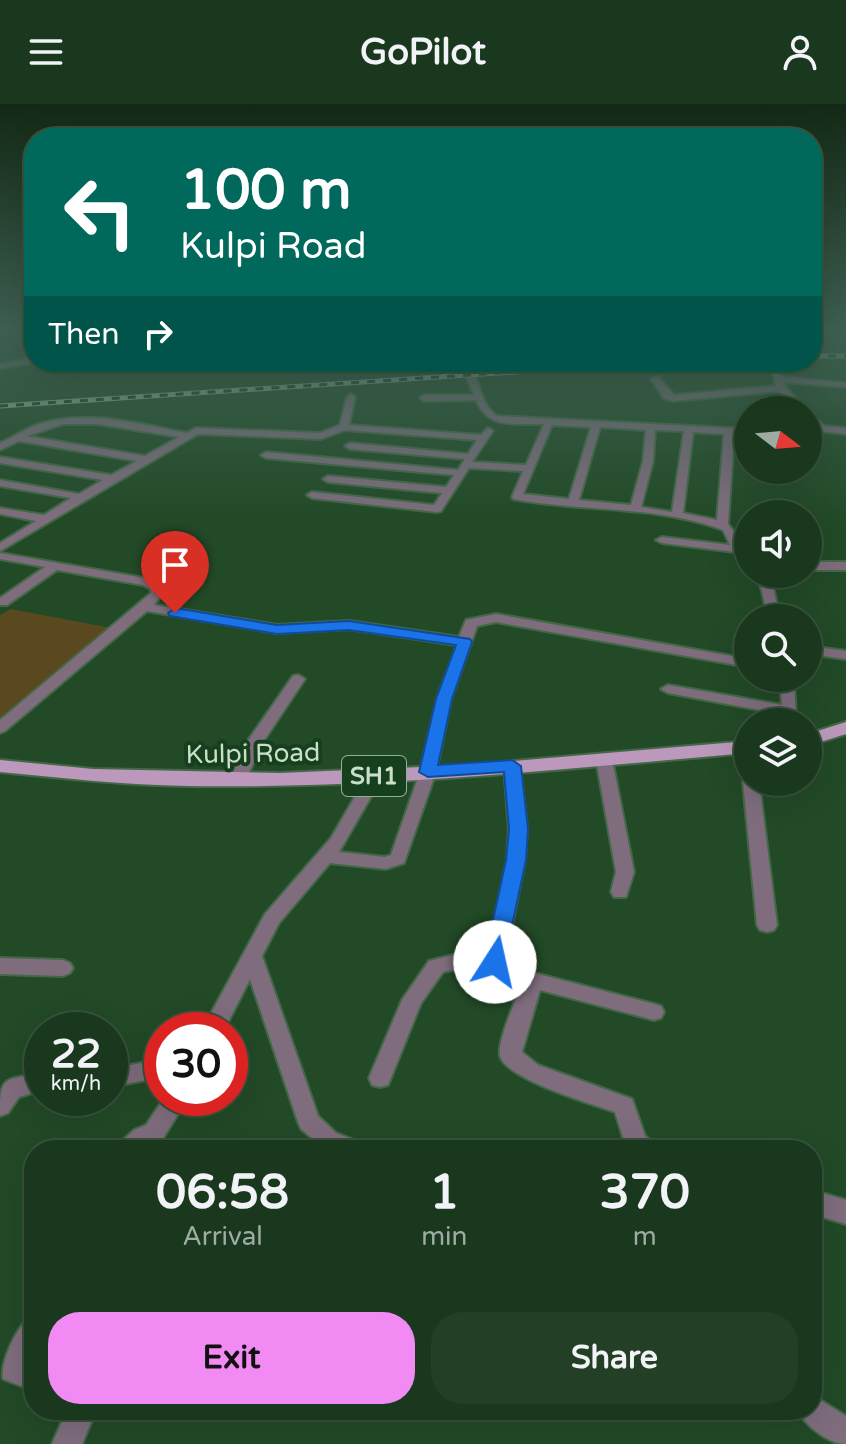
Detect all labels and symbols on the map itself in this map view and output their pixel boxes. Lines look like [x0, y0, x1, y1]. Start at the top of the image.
north arrow [734, 396, 822, 484]
pin [141, 531, 209, 613]
street label: Kulpi Road [185, 737, 321, 770]
road number: SH1 [342, 756, 406, 796]
position arrow [453, 920, 537, 1004]
speed limit sign: 30 [144, 1012, 248, 1116]

